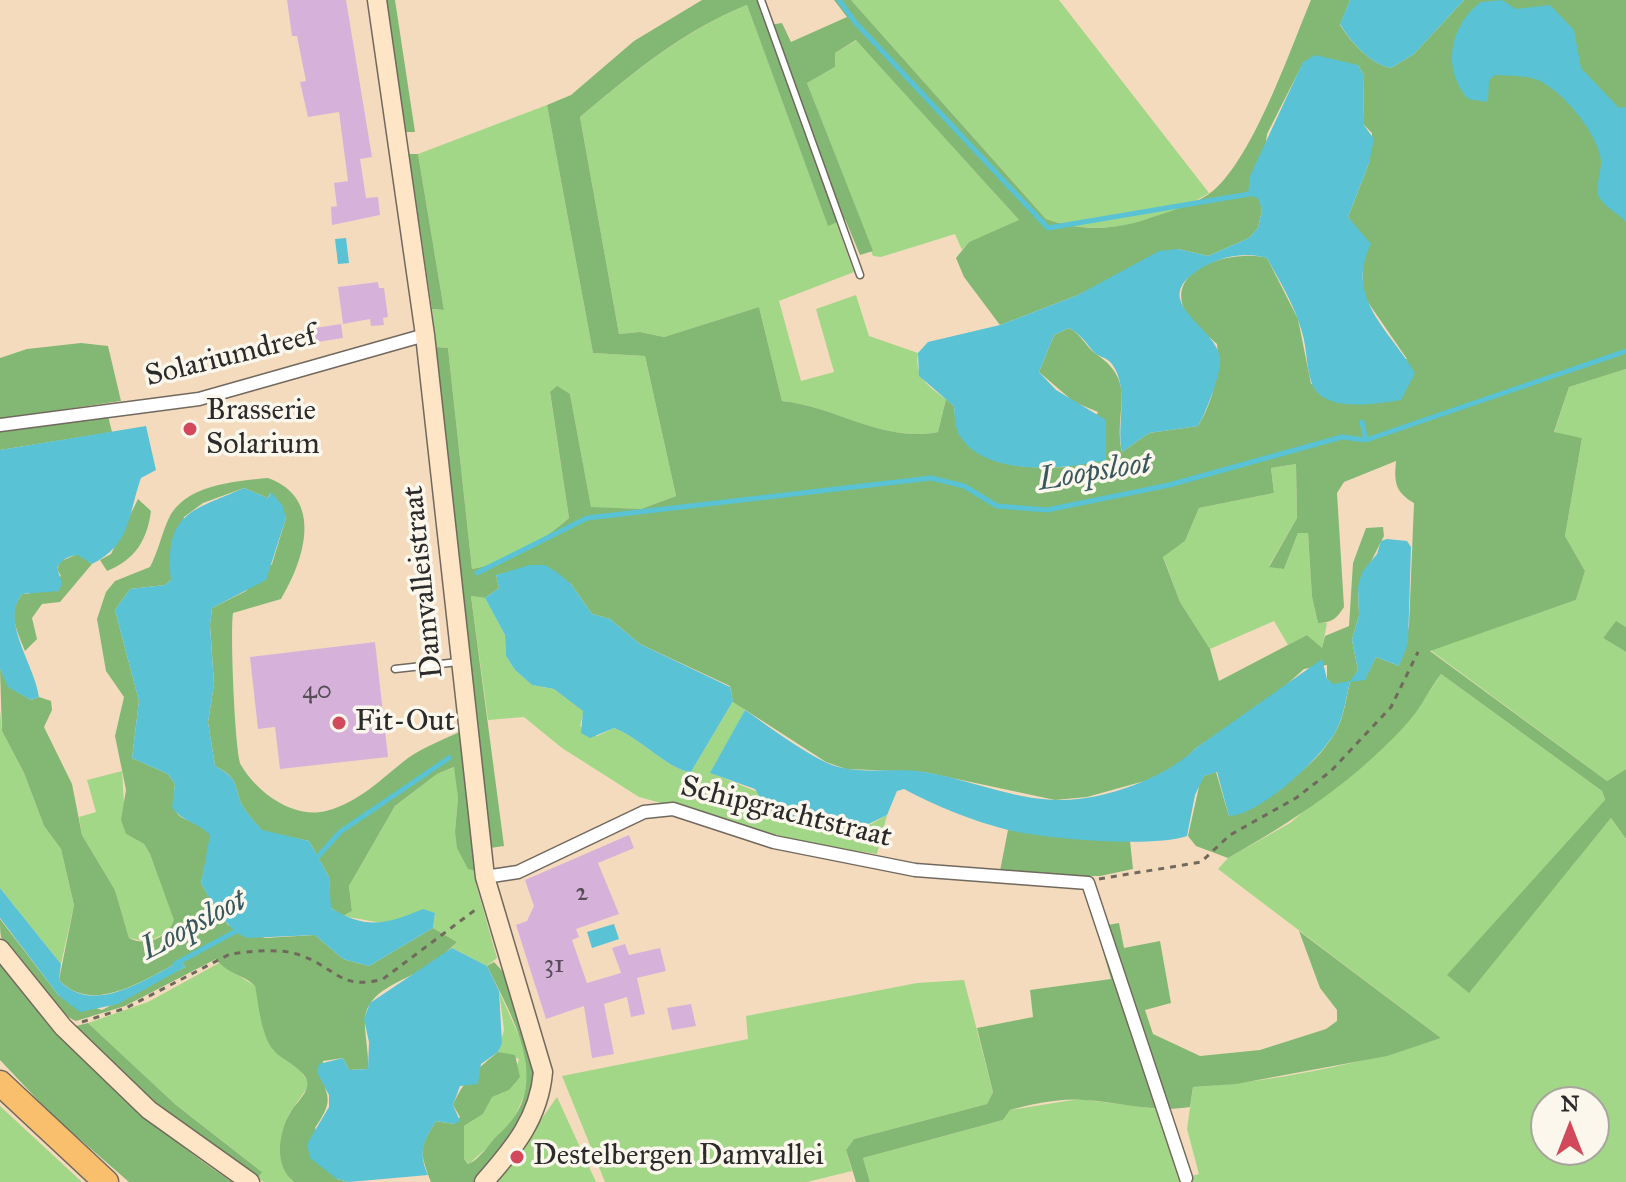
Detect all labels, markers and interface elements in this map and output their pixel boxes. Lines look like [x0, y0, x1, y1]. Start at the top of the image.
street label: Solariumdreef [142, 318, 320, 396]
place label: Brasserie Solarium [206, 394, 320, 464]
marker: Brasserie Solarium [181, 420, 199, 438]
water label: Loopsloot [1036, 445, 1154, 501]
street label: Damvalleistraat [396, 484, 452, 680]
house number: 40 [302, 676, 332, 708]
place label: Fit-Out [355, 705, 455, 741]
marker: Fit-Out [330, 714, 348, 732]
street label: Schipgrachtstraat [677, 769, 895, 857]
house number: 2 [576, 878, 588, 910]
water label: Loopsloot [135, 882, 253, 970]
house number: 31 [544, 950, 564, 982]
north arrow [1530, 1086, 1610, 1166]
text: N [1561, 1090, 1579, 1117]
place label: Destelbergen Damvallei [533, 1139, 824, 1175]
marker: Destelbergen Damvallei [508, 1148, 526, 1166]

